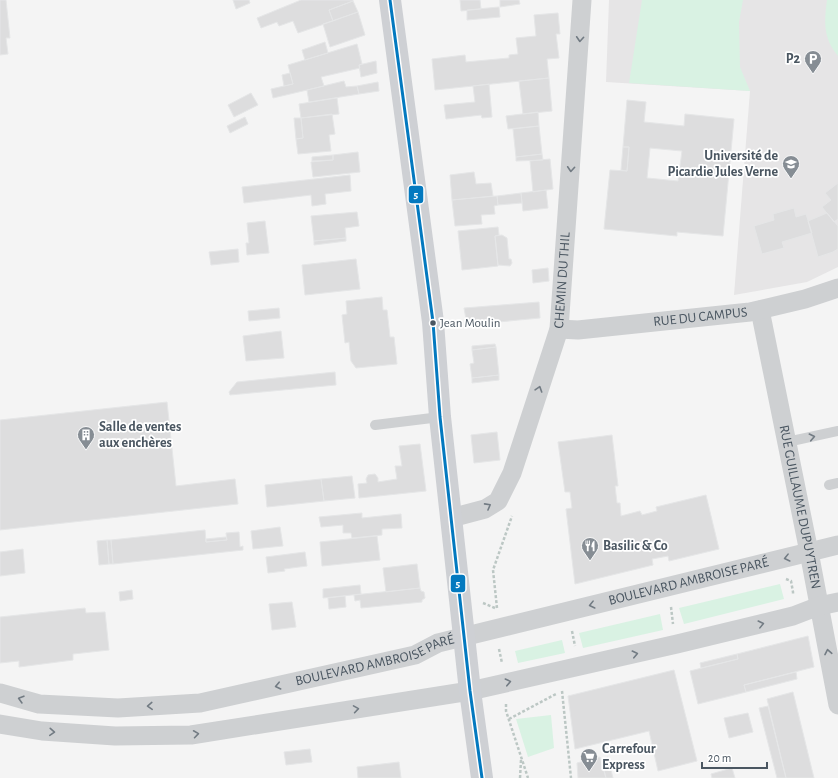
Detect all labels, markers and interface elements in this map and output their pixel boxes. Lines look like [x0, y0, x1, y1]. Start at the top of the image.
one-way arrow [576, 36, 585, 42]
parking icon: P2 [803, 49, 823, 74]
place label: P2 [786, 52, 800, 66]
place label: Université de Picardie Jules Verne [667, 149, 778, 179]
school or university icon: Université de Picardie Jules Verne [781, 154, 801, 179]
one-way arrow [566, 166, 575, 172]
line badge: 5 [408, 185, 424, 204]
text: 5 [414, 189, 419, 200]
street label: CHEMIN DU THIL [552, 232, 573, 329]
street label: RUE DU CAMPUS [653, 305, 748, 329]
place label: Jean Moulin [440, 317, 501, 330]
marker: Jean Moulin [428, 318, 438, 328]
one-way arrow [534, 386, 543, 393]
place label: Salle de ventes aux enchères [99, 420, 181, 450]
street label: RUE GUILLAUME DUPUYTREN [776, 424, 823, 590]
building icon: Salle de ventes aux enchères [76, 425, 96, 450]
one-way arrow [809, 433, 816, 441]
one-way arrow [484, 503, 492, 511]
restaurant icon: Basilic & Co [580, 536, 600, 561]
place label: Basilic & Co [603, 539, 668, 553]
street label: BOULEVARD AMBROISE PARÉ [607, 552, 770, 608]
one-way arrow [783, 553, 790, 561]
line badge: 5 [450, 574, 466, 593]
text: 5 [456, 578, 461, 589]
one-way arrow [589, 601, 595, 609]
one-way arrow [758, 620, 764, 628]
street label: BOULEVARD AMBROISE PARÉ [294, 629, 456, 688]
one-way arrow [824, 649, 833, 656]
one-way arrow [631, 650, 638, 659]
one-way arrow [505, 679, 511, 687]
one-way arrow [275, 681, 281, 689]
one-way arrow [18, 695, 25, 704]
one-way arrow [147, 702, 153, 710]
one-way arrow [353, 705, 360, 714]
one-way arrow [49, 727, 55, 736]
one-way arrow [193, 730, 199, 739]
place label: Carrefour Express [602, 742, 656, 772]
scale bar [702, 744, 767, 770]
supermarket icon: Carrefour Express [579, 747, 599, 772]
text: 20 m [708, 752, 731, 764]

